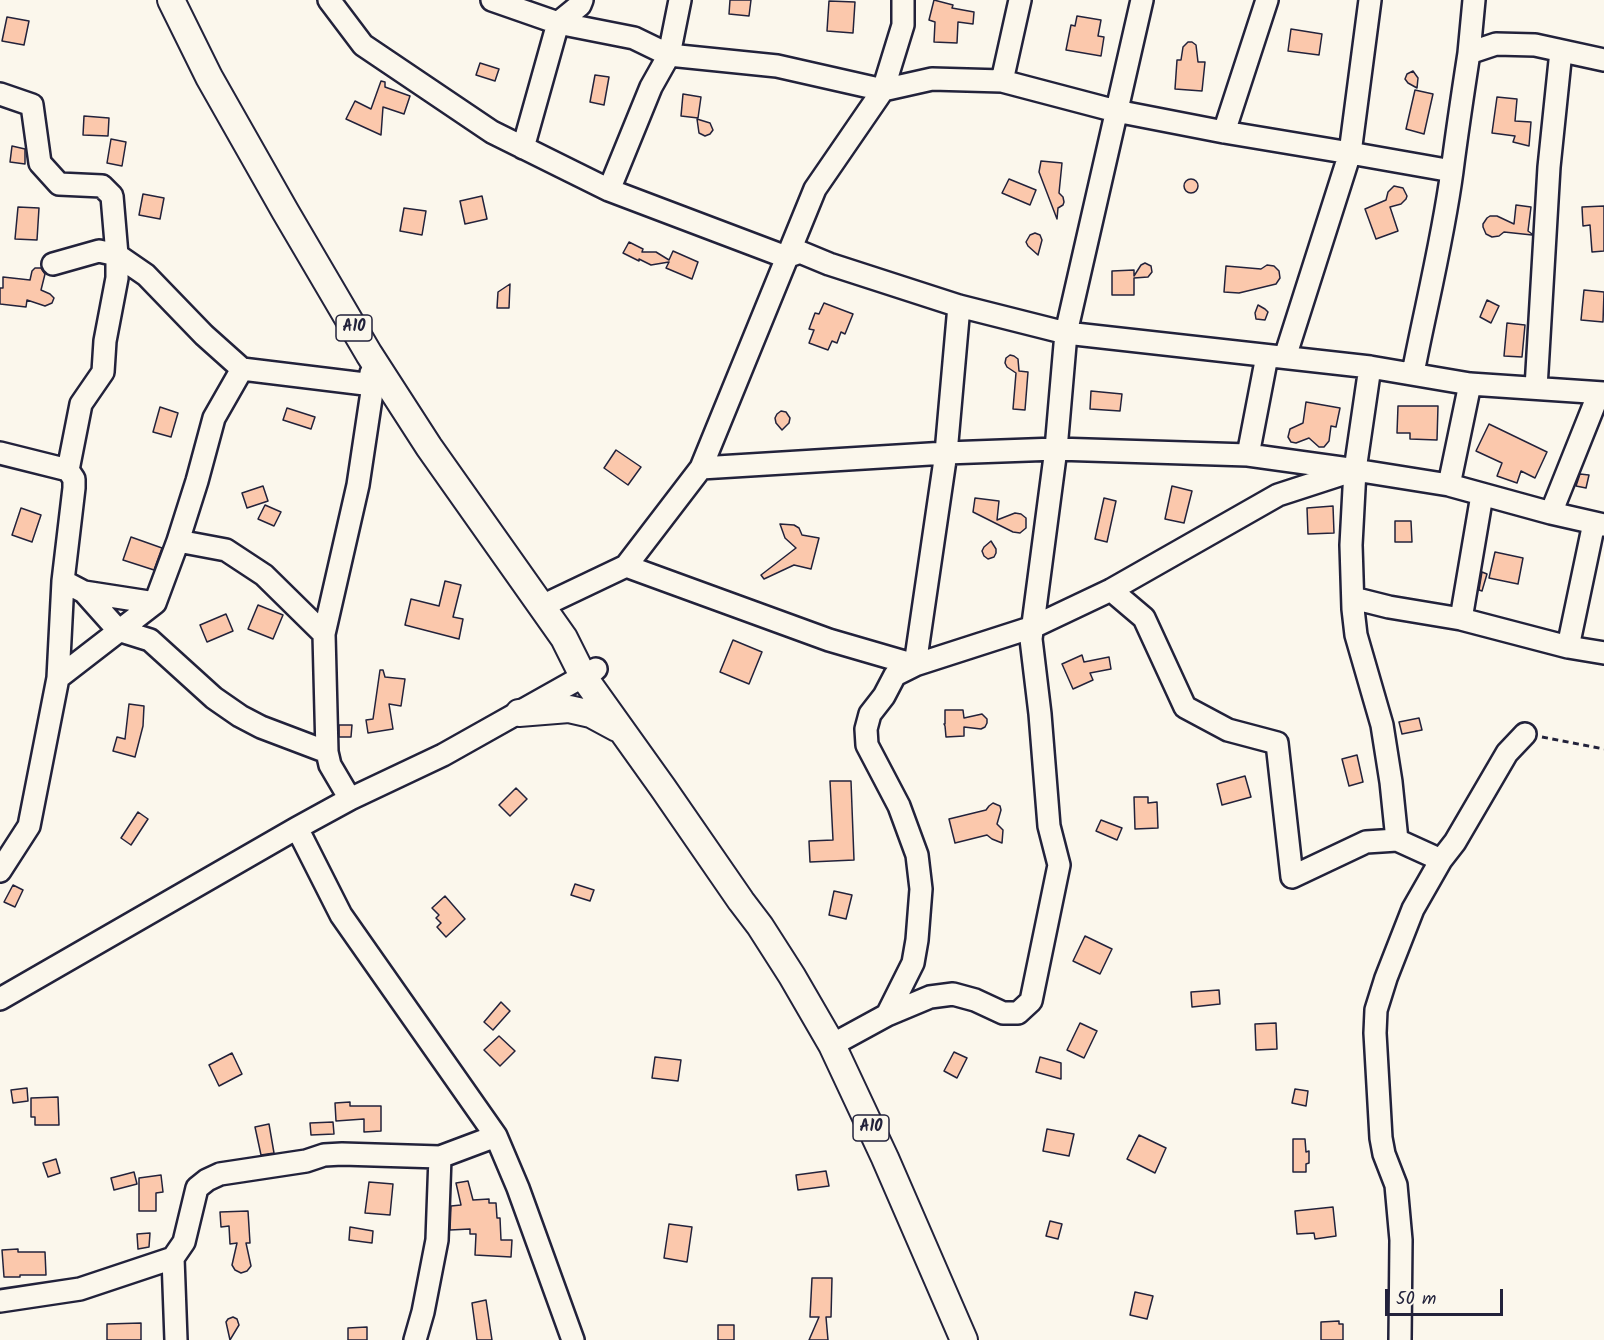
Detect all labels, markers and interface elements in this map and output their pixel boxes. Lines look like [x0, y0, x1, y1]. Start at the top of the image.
road number: A10 [336, 315, 372, 341]
road number: A10 [853, 1115, 889, 1141]
scale bar [1388, 1277, 1506, 1315]
text: 50 m [1396, 1285, 1436, 1314]

